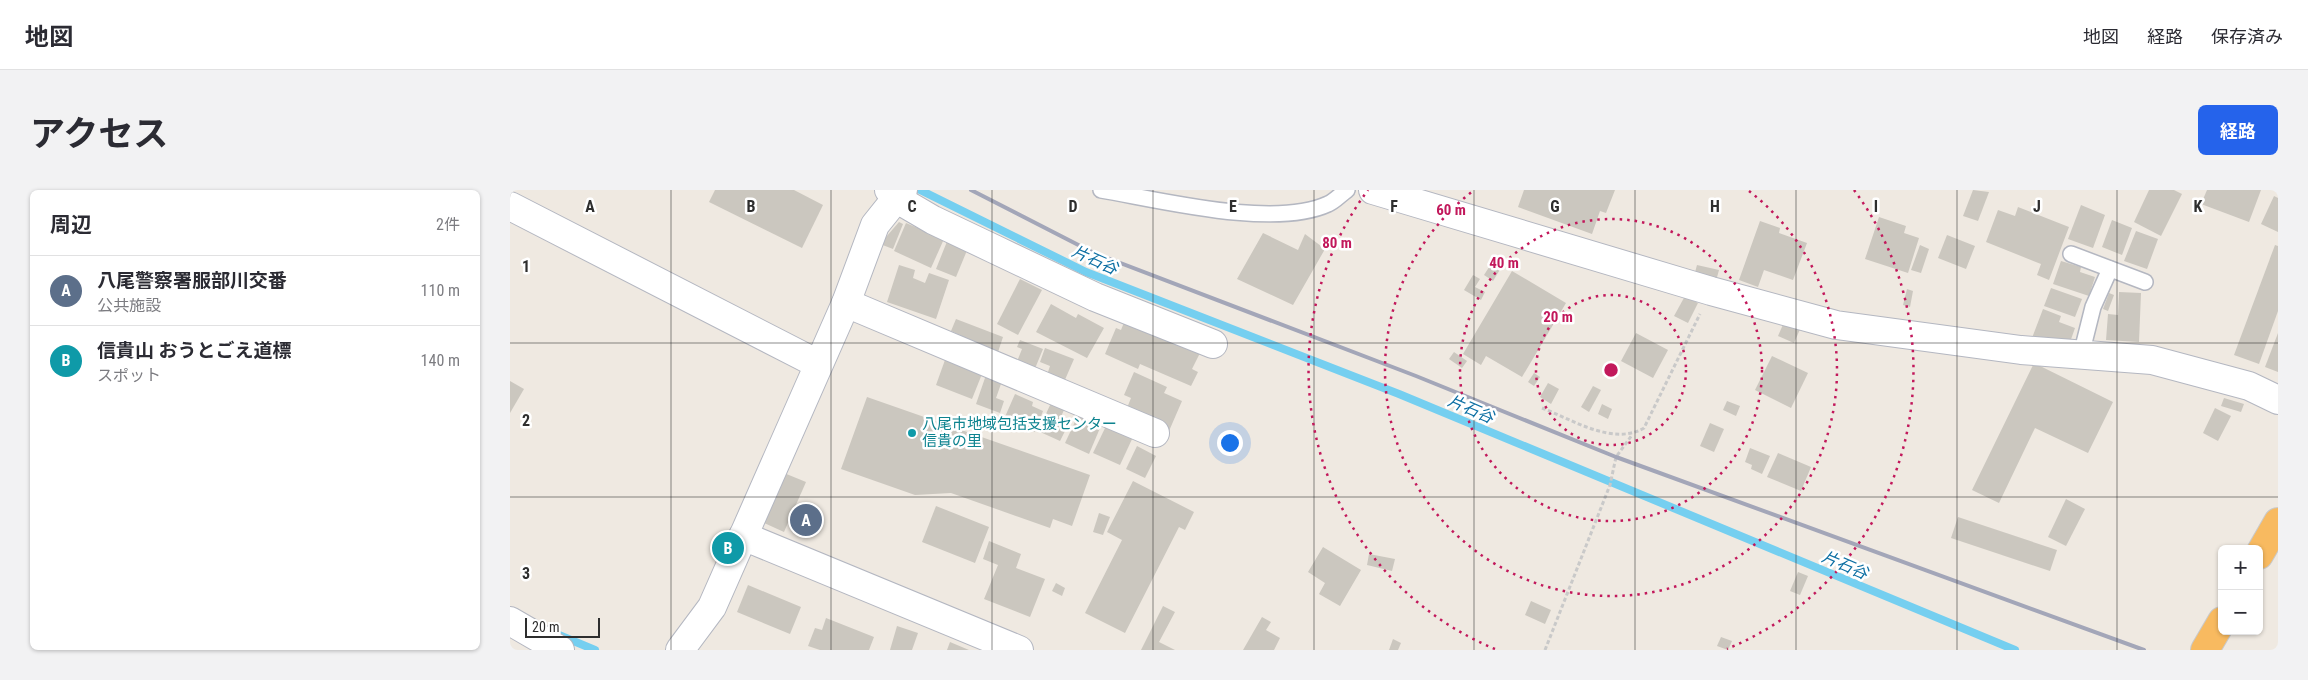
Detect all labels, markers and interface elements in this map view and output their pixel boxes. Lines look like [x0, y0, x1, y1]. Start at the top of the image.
text: 地図 [25, 23, 73, 51]
text: 地図 [2083, 26, 2119, 47]
text: 経路 [2147, 26, 2183, 47]
text: 保存済み [2211, 26, 2283, 47]
button: 経路 [2198, 105, 2278, 155]
text: アクセス [30, 114, 168, 155]
text: A [585, 197, 595, 216]
text: B [747, 197, 756, 216]
text: C [907, 197, 917, 216]
text: D [1068, 197, 1078, 216]
text: E [1229, 197, 1237, 216]
text: F [1390, 197, 1398, 216]
text: G [1550, 197, 1560, 216]
text: H [1710, 197, 1720, 216]
text: I [1874, 197, 1878, 216]
text: J [2033, 197, 2041, 216]
text: K [2194, 197, 2203, 216]
text: 60 m [1436, 201, 1466, 219]
text: 周辺 [50, 213, 92, 237]
text: 2件 [436, 215, 460, 234]
text: 80 m [1322, 234, 1352, 252]
water label: 片石谷 [1069, 242, 1123, 279]
text: 40 m [1489, 254, 1519, 272]
text: 1 [522, 257, 530, 276]
text: 八尾警察署服部川交番 [97, 269, 287, 292]
text: A [61, 281, 71, 300]
text: 110 m [421, 281, 460, 300]
text: 公共施設 [97, 296, 161, 315]
text: 20 m [1543, 308, 1573, 326]
text: 信貴山 おうとごえ道標 [97, 339, 291, 362]
text: B [62, 351, 70, 370]
text: 140 m [421, 351, 460, 370]
centre of rings [1602, 361, 1620, 379]
text: スポット [97, 366, 161, 385]
water label: 片石谷 [1445, 391, 1499, 428]
text: 2 [522, 411, 530, 430]
place label: 八尾市地域包括支援センター 信貴の里 [922, 415, 1117, 450]
marker: 八尾市地域包括支援センター 信貴の里 [906, 427, 918, 439]
your location [1217, 430, 1243, 456]
pin: A [790, 501, 822, 539]
pin: B [712, 529, 744, 567]
map controls [2218, 545, 2263, 635]
button: + [2218, 545, 2263, 590]
water label: 片石谷 [1819, 547, 1873, 584]
text: 3 [522, 564, 530, 583]
button: − [2218, 590, 2263, 635]
scale bar [525, 615, 600, 638]
text: 20 m [532, 619, 560, 635]

